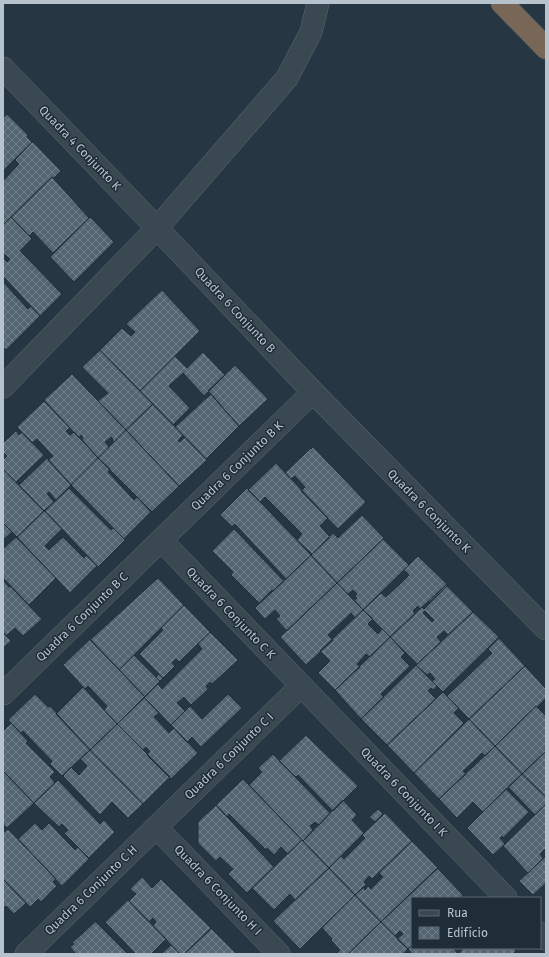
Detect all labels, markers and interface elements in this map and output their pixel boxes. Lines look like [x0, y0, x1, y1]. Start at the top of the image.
street label: Quadra 4 Conjunto K [36, 103, 124, 194]
street label: Quadra 6 Conjunto B [192, 264, 278, 356]
street label: Quadra 6 Conjunto B K [188, 418, 287, 514]
street label: Quadra 6 Conjunto K [385, 467, 474, 556]
street label: Quadra 6 Conjunto C K [184, 564, 279, 662]
street label: Quadra 6 Conjunto B C [33, 569, 131, 664]
street label: Quadra 6 Conjunto C I [182, 710, 276, 802]
street label: Quadra 6 Conjunto I K [358, 745, 451, 840]
street label: Quadra 6 Conjunto C H [42, 842, 140, 938]
street label: Quadra 6 Conjunto H I [171, 842, 265, 938]
legend [411, 897, 541, 949]
text: Rua [447, 906, 468, 920]
text: Edifício [447, 926, 488, 940]

